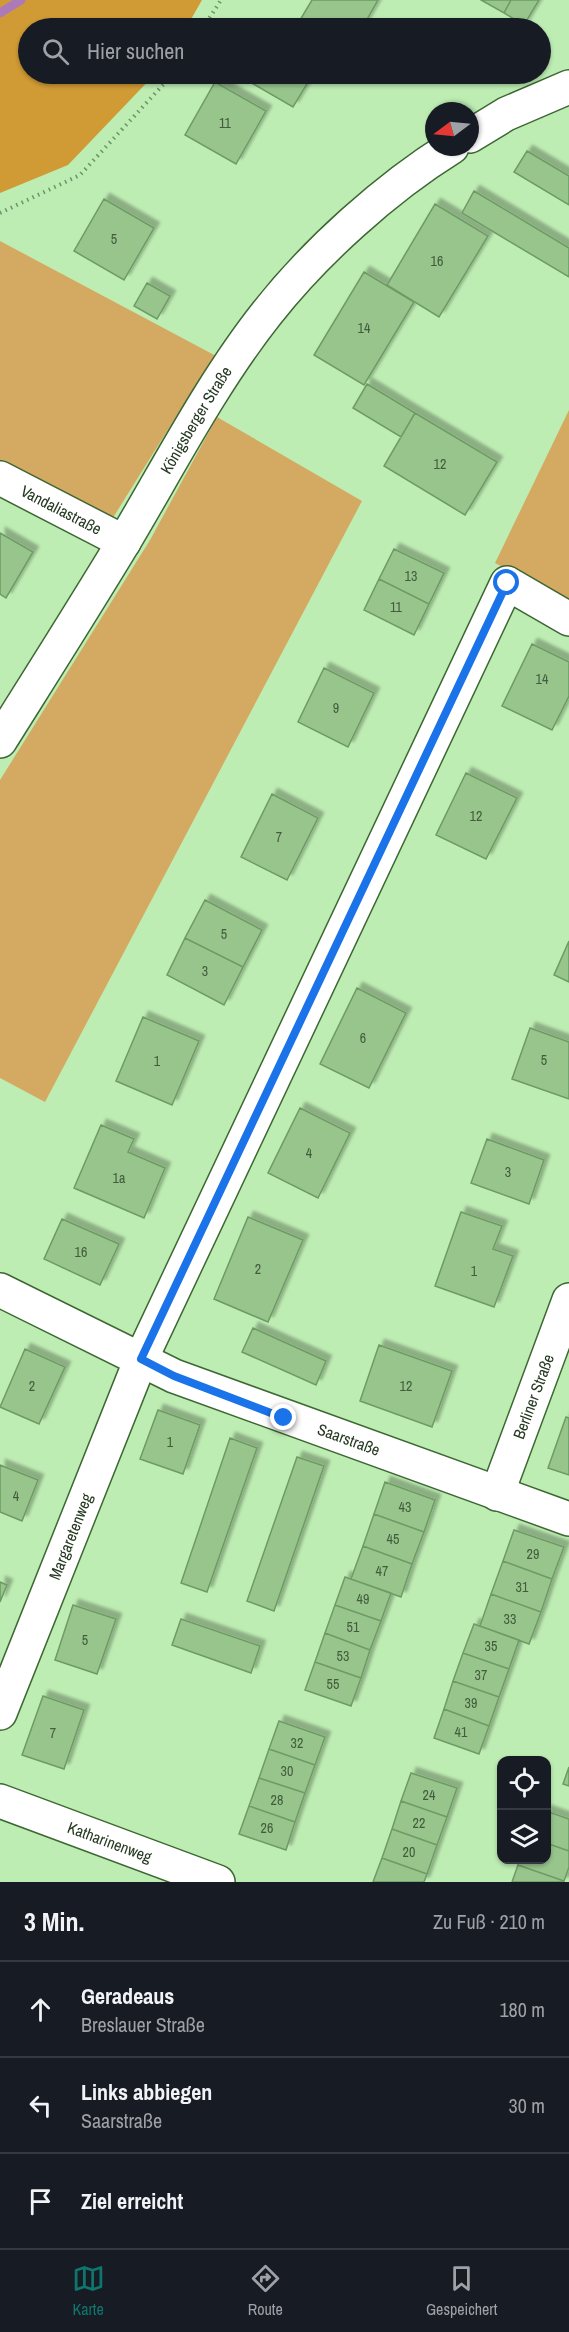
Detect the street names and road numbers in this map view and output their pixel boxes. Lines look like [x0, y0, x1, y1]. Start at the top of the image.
street label: Königsberger Straße [155, 362, 237, 478]
street label: Vandaliastraße [17, 480, 105, 540]
street label: Berliner Straße [507, 1351, 559, 1442]
street label: Saarstraße [315, 1418, 383, 1461]
street label: Margaretenweg [43, 1489, 98, 1583]
street label: Katharinenweg [64, 1816, 156, 1868]

